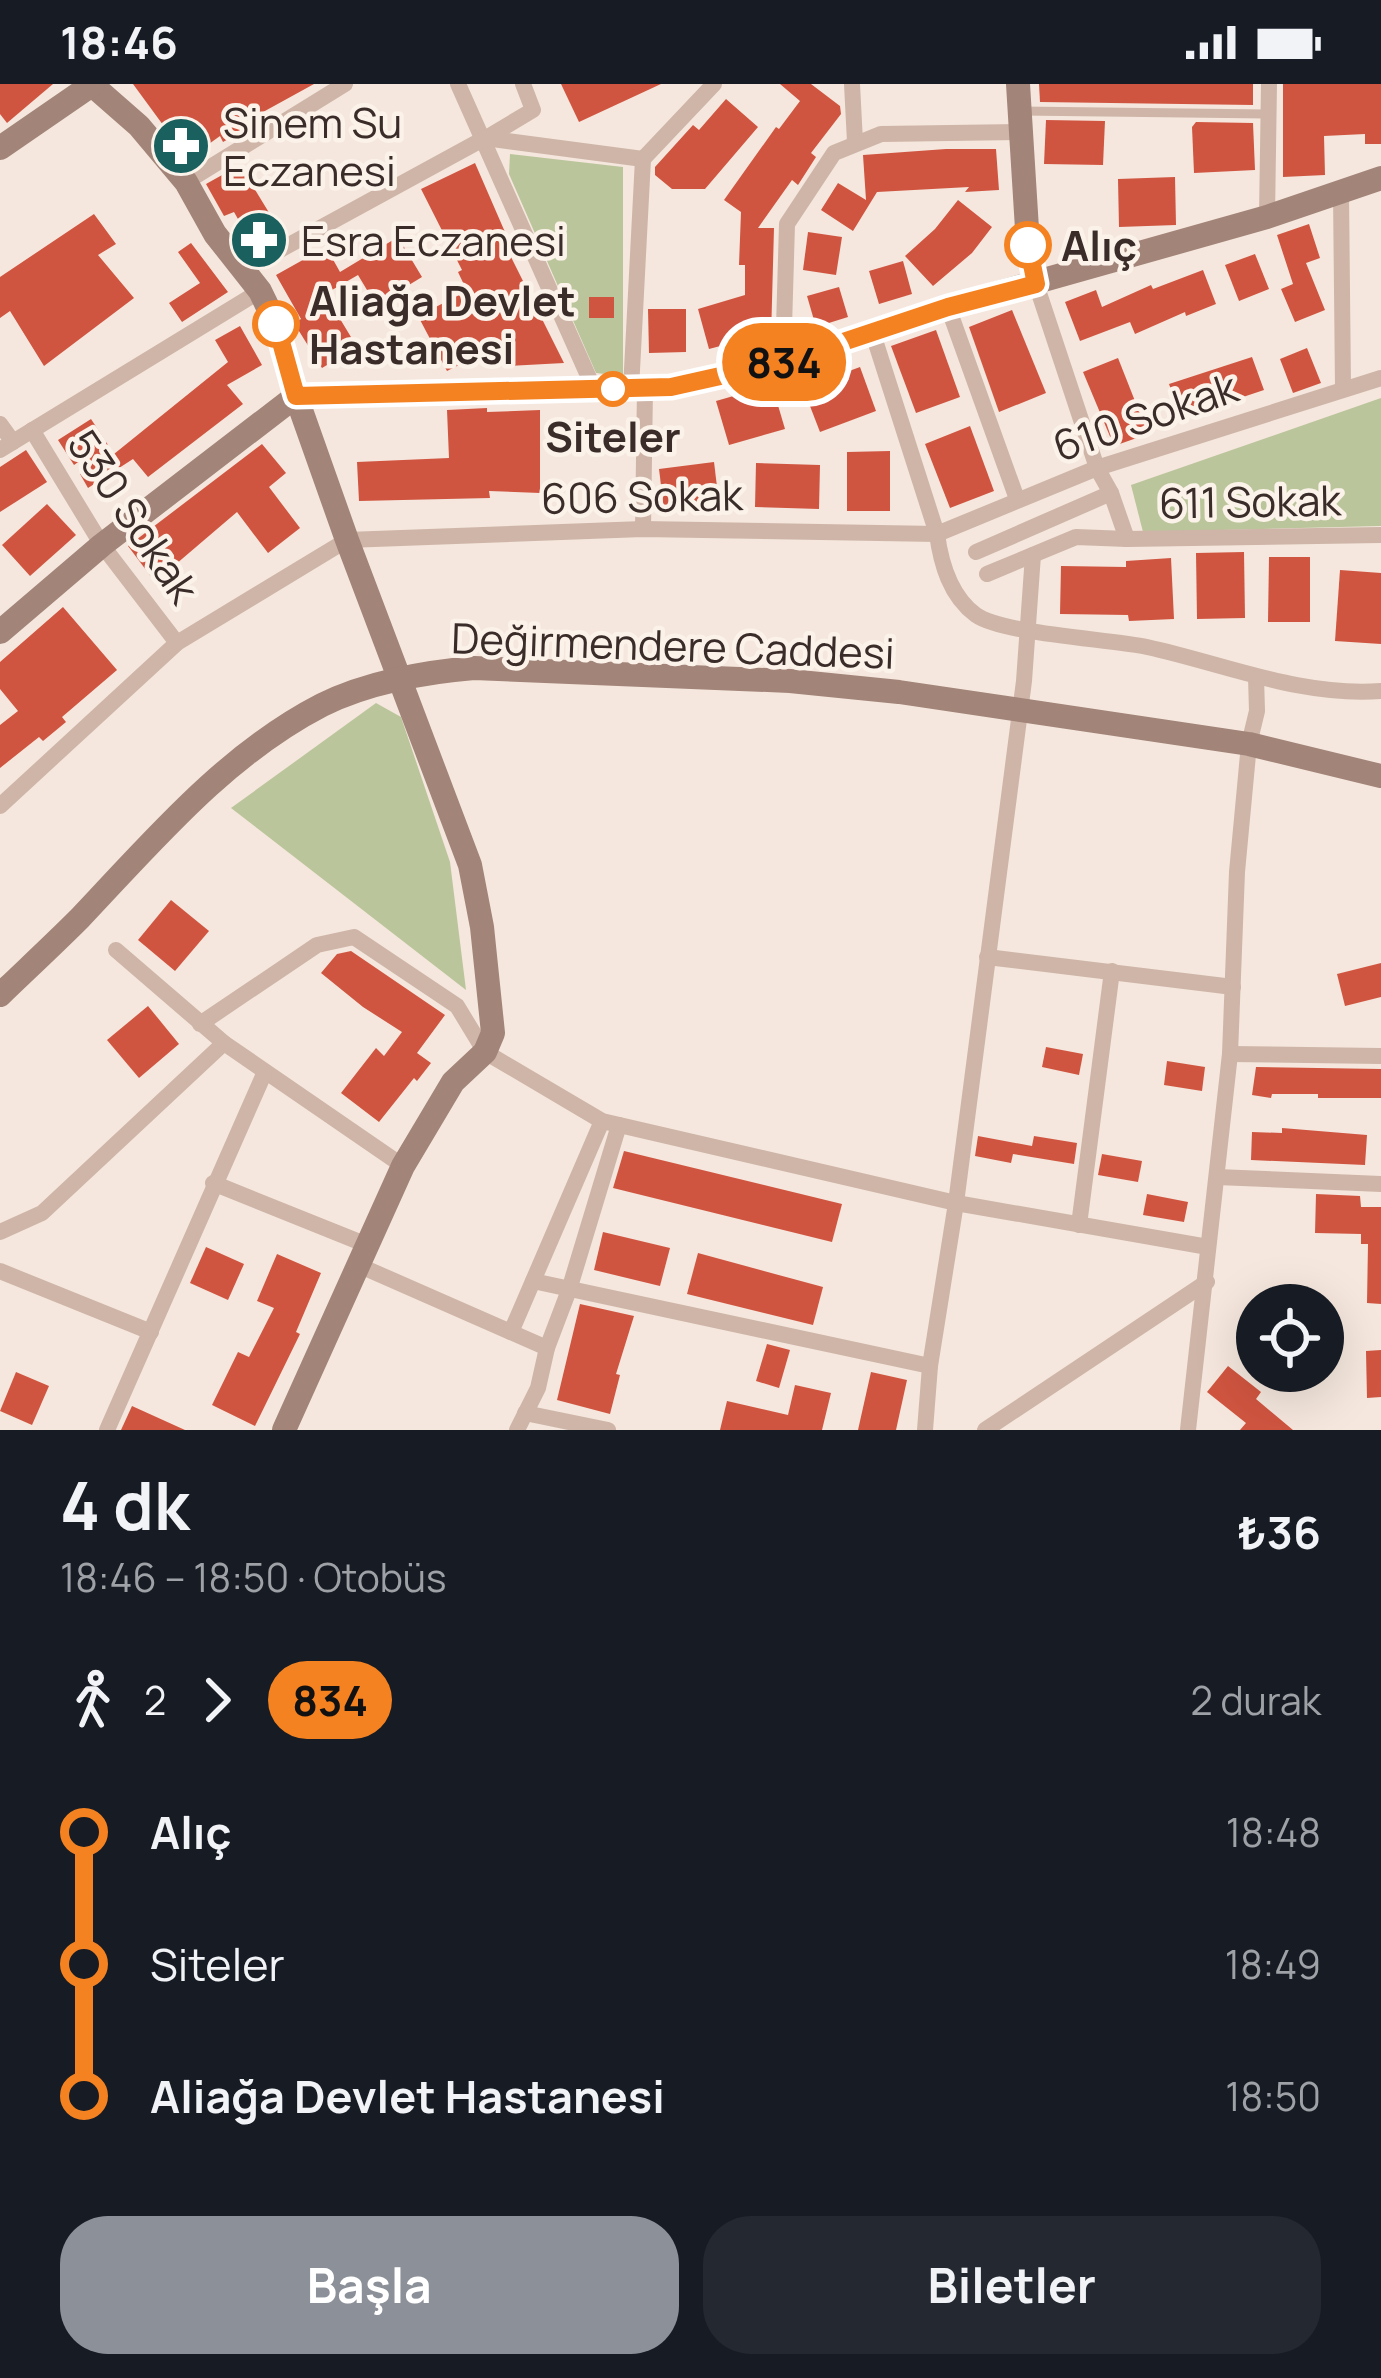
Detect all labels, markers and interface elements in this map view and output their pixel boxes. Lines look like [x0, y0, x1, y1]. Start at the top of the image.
text: 18:46 [60, 11, 178, 73]
place label: Sinem Su Eczanesi [223, 93, 402, 199]
pharmacy icon: Sinem Su Eczanesi [150, 115, 212, 177]
pharmacy icon: Esra Eczanesi [228, 209, 290, 271]
place label: Esra Eczanesi [301, 211, 566, 269]
place label: Alıç [1061, 216, 1137, 274]
marker: Alıç [1006, 223, 1050, 267]
place label: Aliağa Devlet Hastanesi [309, 271, 576, 377]
marker: Aliağa Devlet Hastanesi [254, 302, 298, 346]
line badge: 834 [715, 323, 853, 401]
text: 834 [746, 333, 822, 391]
street label: 610 Sokak [1045, 357, 1246, 475]
marker: Siteler [597, 373, 629, 405]
place label: Siteler [545, 407, 681, 465]
street label: 530 Sokak [55, 418, 214, 615]
street label: 606 Sokak [541, 465, 745, 527]
street label: 611 Sokak [1158, 470, 1343, 532]
street label: Değirmendere Caddesi [450, 608, 896, 682]
map controls [1236, 1284, 1344, 1392]
button: locate [1236, 1284, 1344, 1392]
text: 4 dk [60, 1460, 190, 1550]
text: ₺36 [1237, 1501, 1321, 1563]
text: 18:46 – 18:50 · Otobüs [60, 1550, 446, 1604]
icon: walk [60, 1667, 126, 1733]
icon: forward [184, 1667, 250, 1733]
text: 834 [292, 1671, 368, 1729]
text: 2 [144, 1673, 166, 1727]
text: 2 durak [1190, 1673, 1321, 1727]
text: Alıç [150, 1801, 231, 1863]
text: 18:48 [1226, 1805, 1321, 1859]
text: Siteler [150, 1933, 285, 1995]
text: 18:49 [1225, 1937, 1321, 1991]
text: Aliağa Devlet Hastanesi [150, 2065, 665, 2127]
text: 18:50 [1225, 2069, 1321, 2123]
button: Başla [60, 2216, 679, 2354]
button: Biletler [703, 2216, 1321, 2354]

